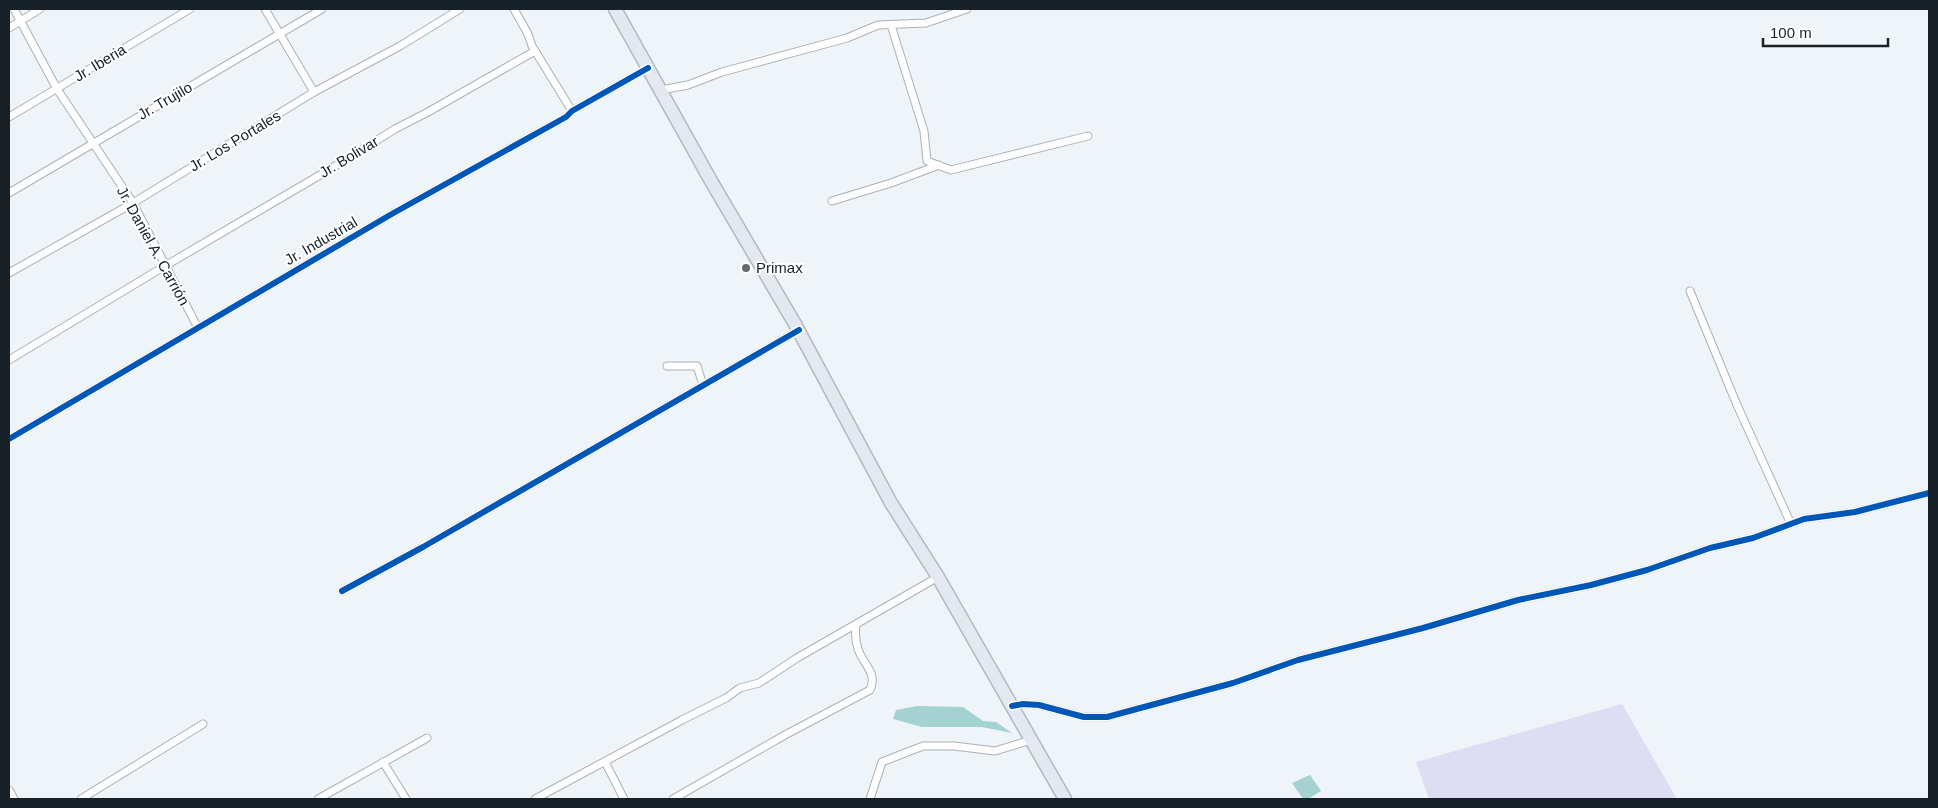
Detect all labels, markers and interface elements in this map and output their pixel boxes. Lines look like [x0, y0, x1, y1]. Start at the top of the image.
scale bar [1763, 15, 1888, 47]
text: 100 m [1770, 24, 1812, 41]
street label: Jr. Iberia [71, 40, 129, 85]
street label: Jr. Trujilo [135, 78, 195, 123]
street label: Jr. Los Portales [186, 107, 283, 174]
street label: Jr. Bolivar [316, 132, 381, 181]
street label: Jr. Daniel A. Carrión [114, 183, 193, 308]
street label: Jr. Industrial [281, 213, 360, 268]
place label: Primax [756, 259, 803, 276]
marker: Primax [740, 262, 752, 274]

